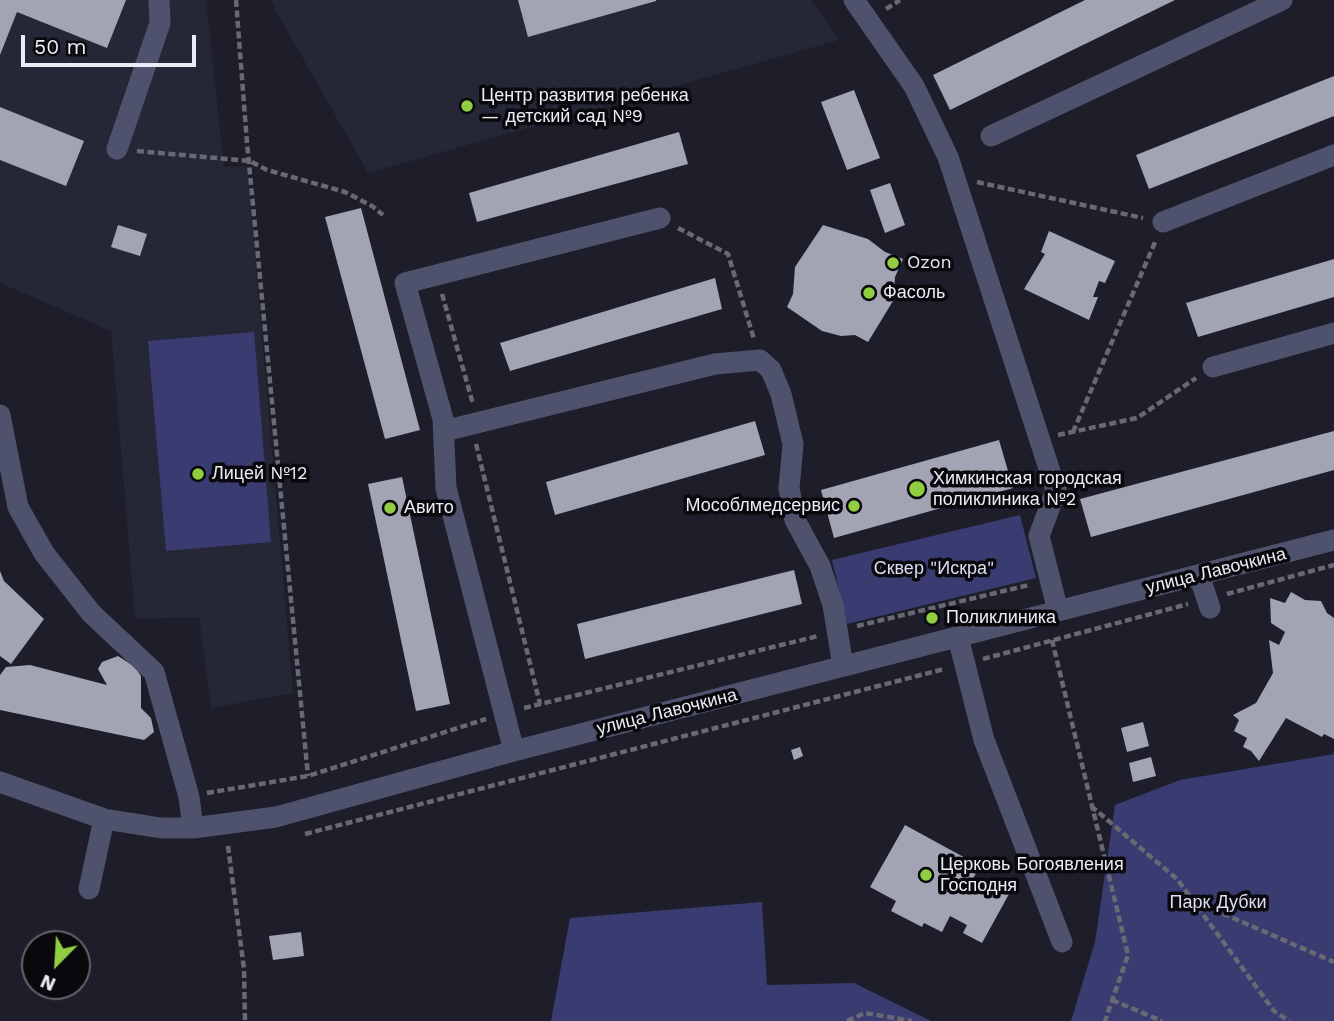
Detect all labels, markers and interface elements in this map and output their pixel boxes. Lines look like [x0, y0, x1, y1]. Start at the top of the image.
scale bar [24, 21, 200, 65]
text: 50 m [34, 34, 86, 59]
place label: Центр развития ребенка — детский сад №9 [481, 85, 689, 128]
marker: Центр развития ребенка — детский сад №9 [459, 98, 475, 114]
place label: Ozon [907, 252, 952, 274]
marker: Ozon [885, 255, 901, 271]
place label: Фасоль [883, 282, 945, 304]
marker: Фасоль [861, 285, 877, 301]
place label: Лицей №12 [212, 463, 307, 485]
marker: Лицей №12 [190, 466, 206, 482]
place label: Химкинская городская поликлиника №2 [933, 468, 1122, 510]
marker: Химкинская городская поликлиника №2 [907, 479, 927, 499]
place label: Мособлмедсервис [685, 495, 840, 517]
place label: Авито [404, 497, 454, 519]
marker: Мособлмедсервис [846, 498, 862, 514]
marker: Авито [382, 500, 398, 516]
street label: улица Лавочкина [1144, 543, 1288, 599]
park label: Сквер "Искра" [874, 558, 994, 580]
place label: Поликлиника [946, 607, 1056, 629]
marker: Поликлиника [924, 610, 940, 626]
street label: улица Лавочкина [595, 684, 739, 740]
place label: Церковь Богоявления Господня [940, 854, 1124, 896]
marker: Церковь Богоявления Господня [918, 867, 934, 883]
park label: Парк Дубки [1170, 892, 1266, 914]
north arrow [21, 930, 91, 1000]
text: N [37, 969, 59, 996]

